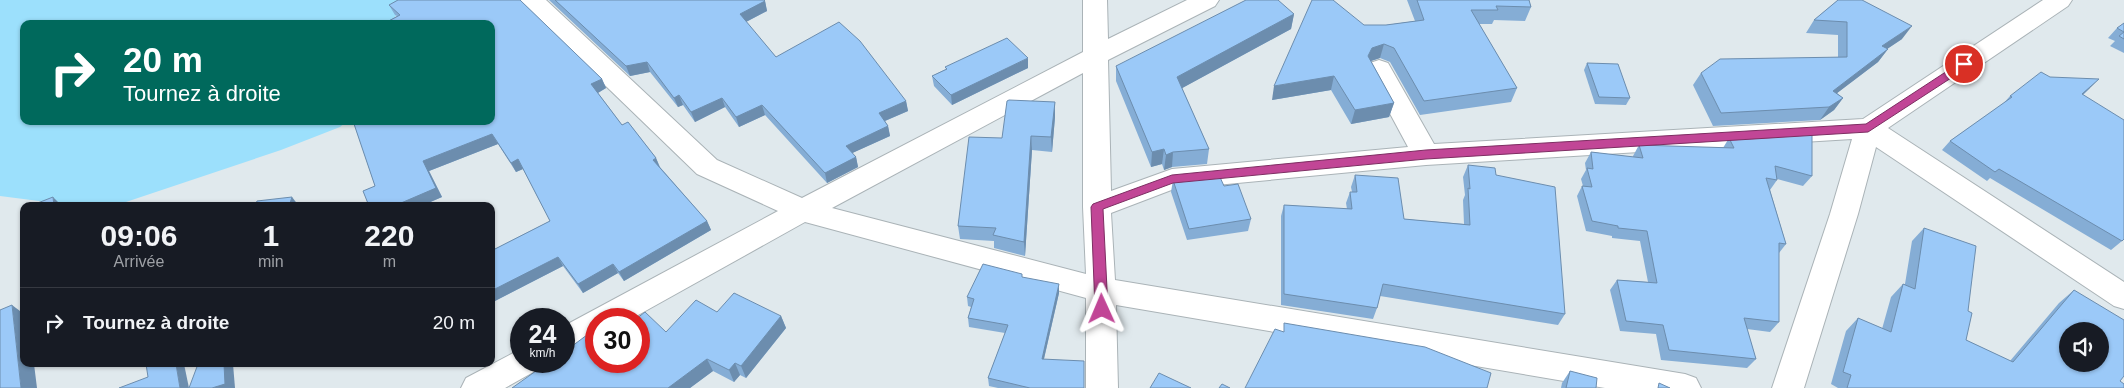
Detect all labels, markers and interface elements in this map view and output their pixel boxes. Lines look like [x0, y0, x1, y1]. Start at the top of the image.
icon: right [40, 40, 105, 105]
text: 20 m [123, 40, 203, 79]
pin [1943, 43, 1985, 85]
icon: arrive [1950, 50, 1978, 78]
text: Tournez à droite [123, 81, 281, 106]
text: 09:06 [101, 219, 177, 252]
text: 1 [262, 219, 279, 252]
text: 220 [364, 219, 414, 252]
text: Arrivée [114, 253, 164, 270]
text: min [258, 253, 284, 270]
text: m [383, 253, 396, 270]
position arrow [1075, 282, 1127, 334]
speed limit sign: 30 [585, 308, 650, 373]
icon: right [40, 309, 68, 337]
text: Tournez à droite [83, 312, 229, 333]
text: 20 m [433, 312, 475, 333]
text: 24 [529, 320, 556, 348]
map controls [2059, 322, 2109, 372]
button: sound [2059, 322, 2109, 372]
text: km/h [529, 346, 556, 360]

